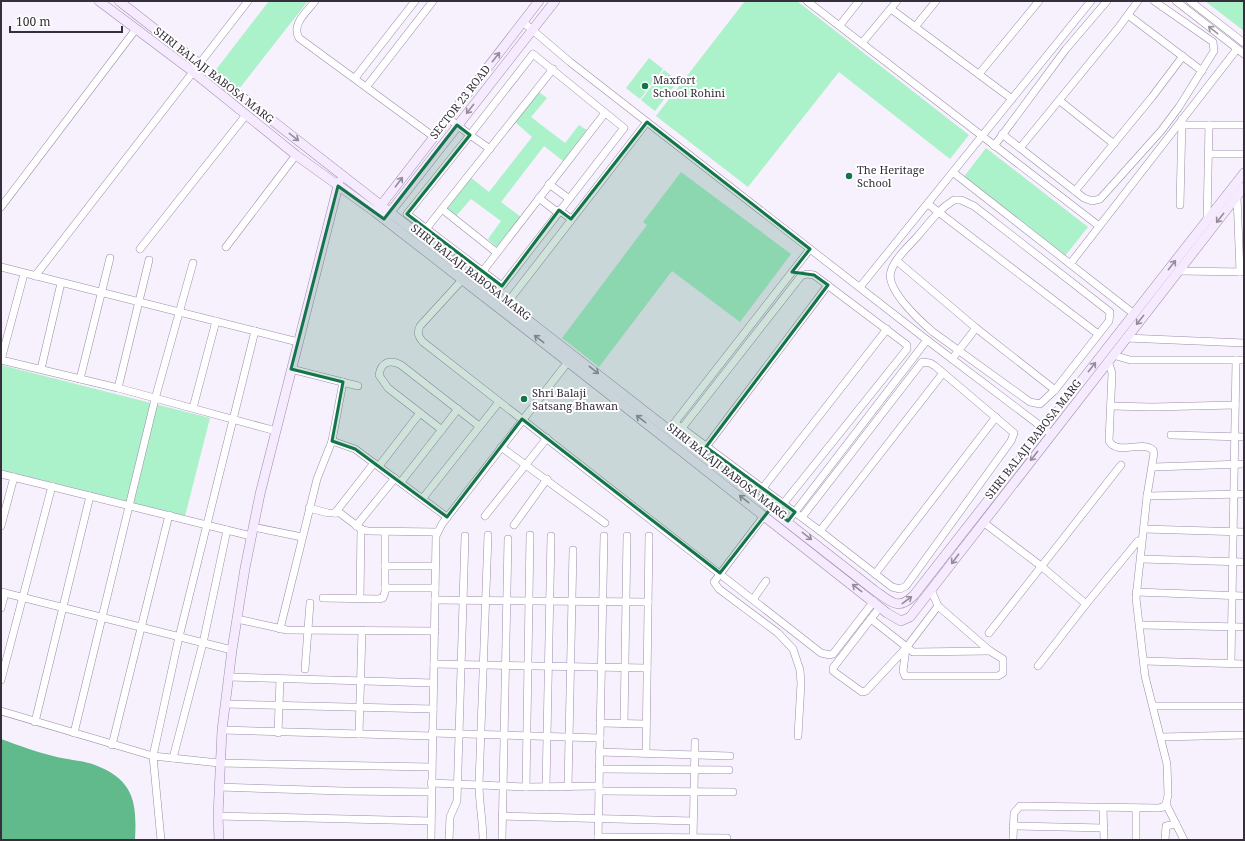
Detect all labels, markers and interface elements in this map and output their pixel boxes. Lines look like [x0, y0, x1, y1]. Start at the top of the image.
scale bar [10, 8, 122, 34]
text: 100 m [16, 13, 51, 30]
street label: SHRI BALAJI BABOSA MARG [151, 23, 277, 126]
one-way arrow [1208, 26, 1219, 35]
one-way arrow [492, 51, 500, 62]
street label: SECTOR 23 ROAD [426, 62, 493, 142]
place label: Maxfort School Rohini [653, 72, 726, 100]
marker: Maxfort School Rohini [640, 81, 650, 91]
one-way arrow [466, 103, 474, 114]
one-way arrow [288, 132, 299, 141]
place label: The Heritage School [857, 162, 925, 190]
marker: The Heritage School [844, 171, 854, 181]
one-way arrow [395, 176, 404, 187]
one-way arrow [1216, 212, 1224, 223]
street label: SHRI BALAJI BABOSA MARG [408, 220, 534, 323]
one-way arrow [1168, 259, 1177, 270]
one-way arrow [1136, 315, 1144, 326]
one-way arrow [533, 335, 544, 344]
one-way arrow [1088, 361, 1096, 372]
one-way arrow [588, 366, 599, 374]
street label: SHRI BALAJI BABOSA MARG [981, 376, 1084, 502]
place label: Shri Balaji Satsang Bhawan [532, 385, 618, 413]
marker: Shri Balaji Satsang Bhawan [519, 394, 529, 404]
one-way arrow [636, 415, 647, 423]
street label: SHRI BALAJI BABOSA MARG [664, 419, 790, 522]
one-way arrow [1030, 450, 1039, 461]
one-way arrow [738, 495, 749, 504]
one-way arrow [801, 531, 812, 540]
one-way arrow [951, 553, 959, 564]
one-way arrow [852, 584, 863, 592]
one-way arrow [902, 596, 913, 604]

